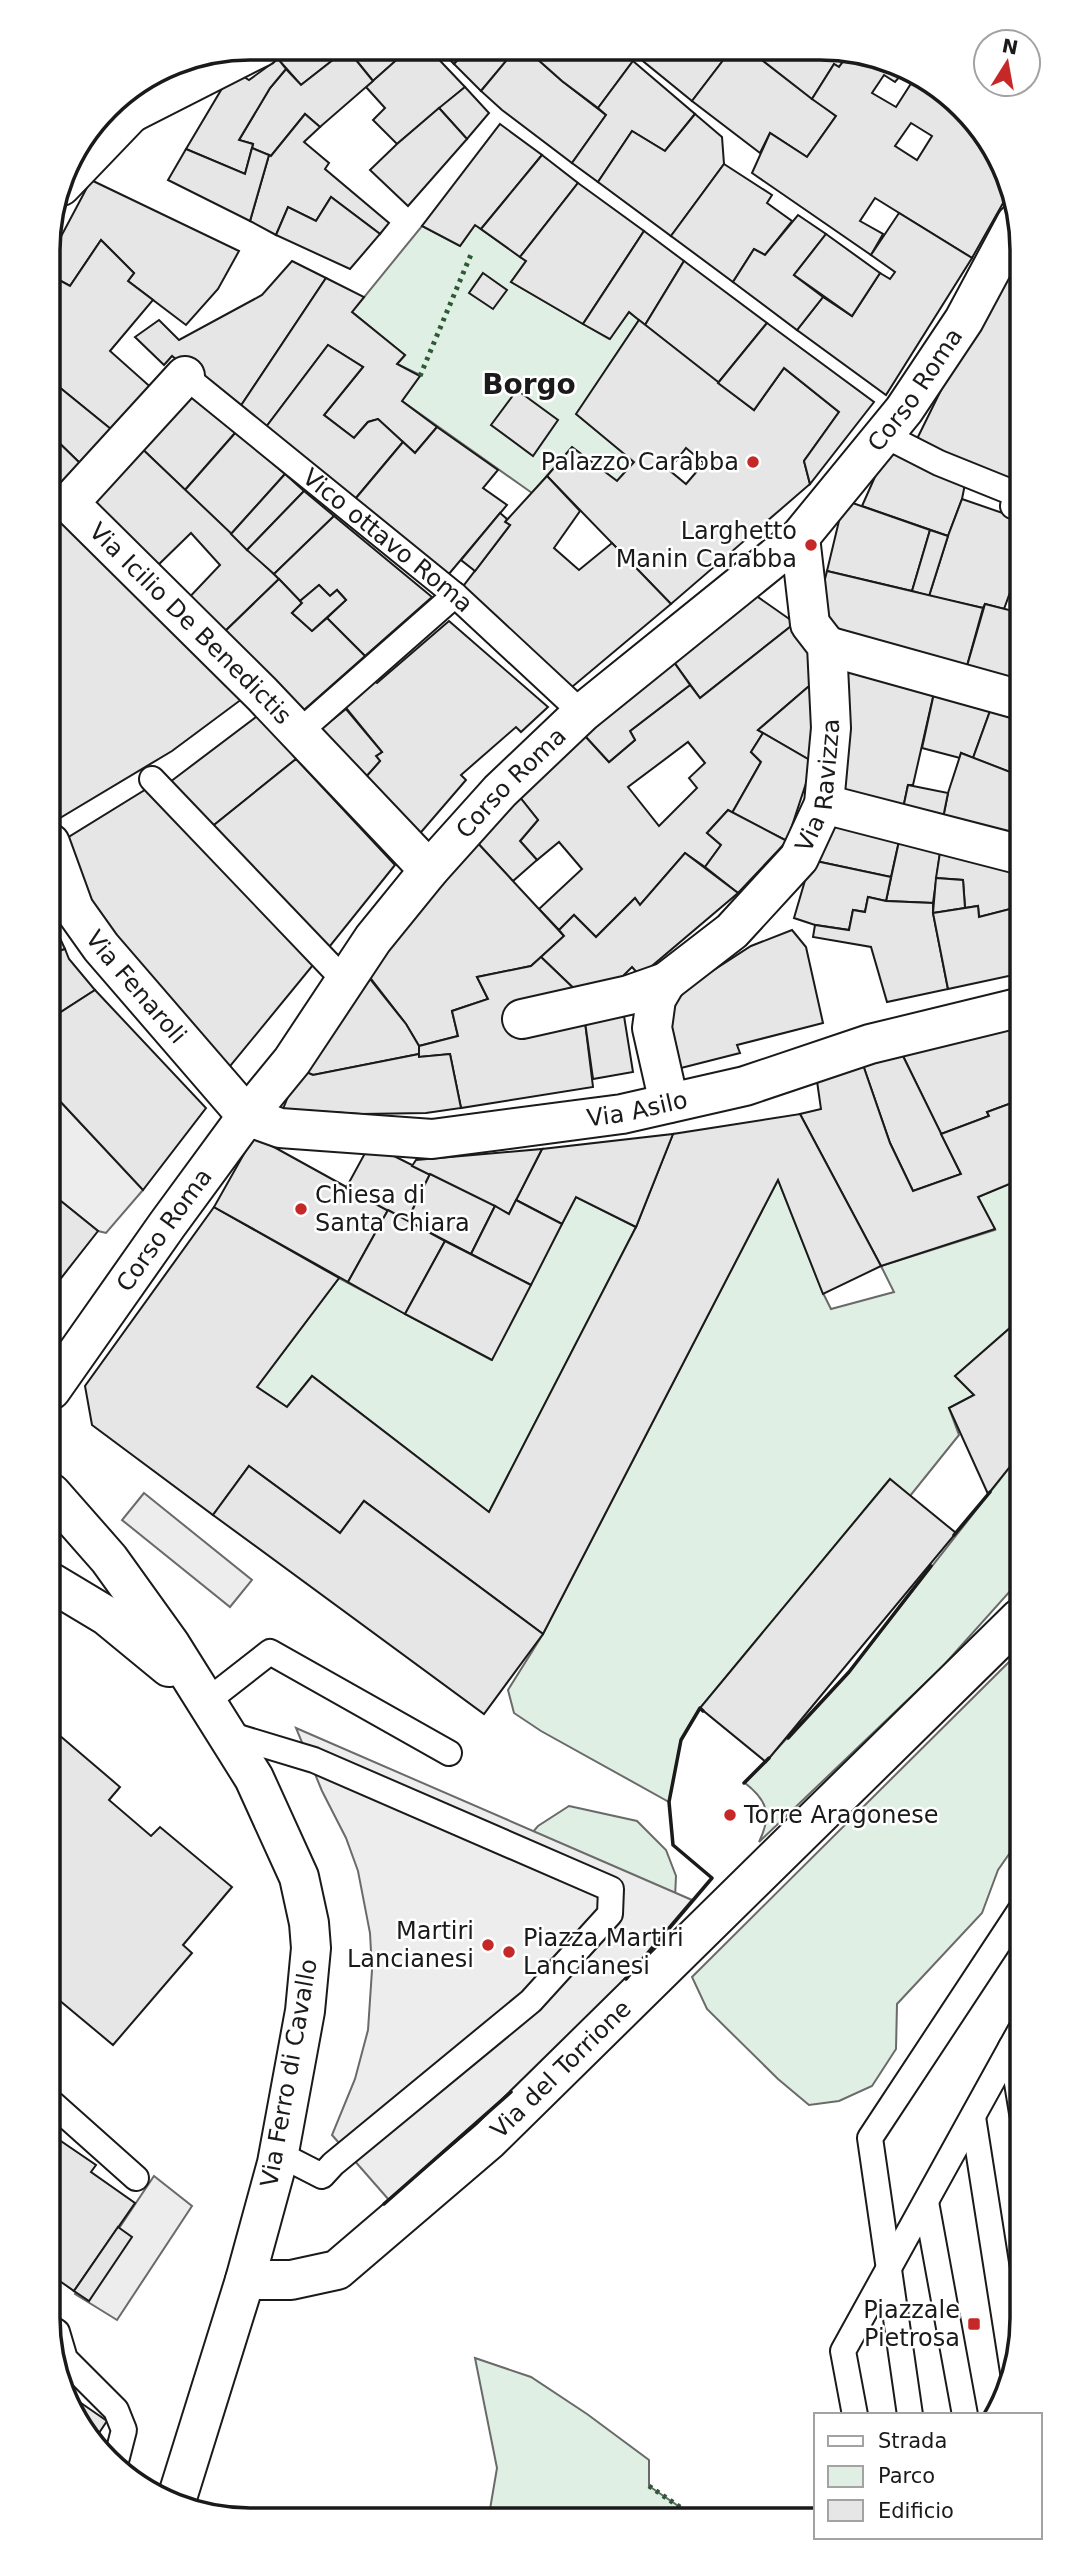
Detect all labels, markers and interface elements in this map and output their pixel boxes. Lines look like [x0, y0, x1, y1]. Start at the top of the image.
north arrow [972, 28, 1042, 98]
text: N [1000, 34, 1020, 59]
street label: Corso Roma [862, 323, 969, 457]
district label: Borgo [482, 368, 576, 401]
place label: Palazzo Carabba [541, 448, 739, 476]
marker: Palazzo Carabba [745, 454, 761, 470]
street label: Vico ottavo Roma [297, 463, 478, 618]
street label: Via Icilio De Benedictis [84, 517, 297, 730]
place label: Larghetto Manin Carabba [616, 517, 797, 573]
marker: Larghetto Manin Carabba [803, 537, 819, 553]
street label: Via Ravizza [790, 718, 845, 856]
street label: Corso Roma [450, 722, 572, 844]
street label: Via Fenaroli [80, 925, 192, 1049]
street label: Via Asilo [585, 1086, 690, 1132]
street label: Corso Roma [111, 1163, 218, 1297]
place label: Chiesa di Santa Chiara [315, 1181, 470, 1237]
marker: Chiesa di Santa Chiara [293, 1201, 309, 1217]
place label: Torre Aragonese [743, 1801, 939, 1829]
marker: Torre Aragonese [722, 1807, 738, 1823]
place label: Martiri Lancianesi [347, 1917, 474, 1973]
place label: Piazza Martiri Lancianesi [523, 1924, 684, 1980]
marker: Martiri Lancianesi [480, 1937, 496, 1953]
marker: Piazza Martiri Lancianesi [501, 1944, 517, 1960]
street label: Via Ferro di Cavallo [255, 1957, 323, 2189]
street label: Via del Torrione [485, 1994, 637, 2144]
place label: Piazzale Pietrosa [863, 2296, 960, 2352]
marker: Piazzale Pietrosa [966, 2316, 982, 2332]
legend [814, 2413, 1042, 2539]
text: Strada [878, 2429, 947, 2453]
text: Parco [878, 2464, 935, 2488]
text: Edificio [878, 2499, 954, 2523]

